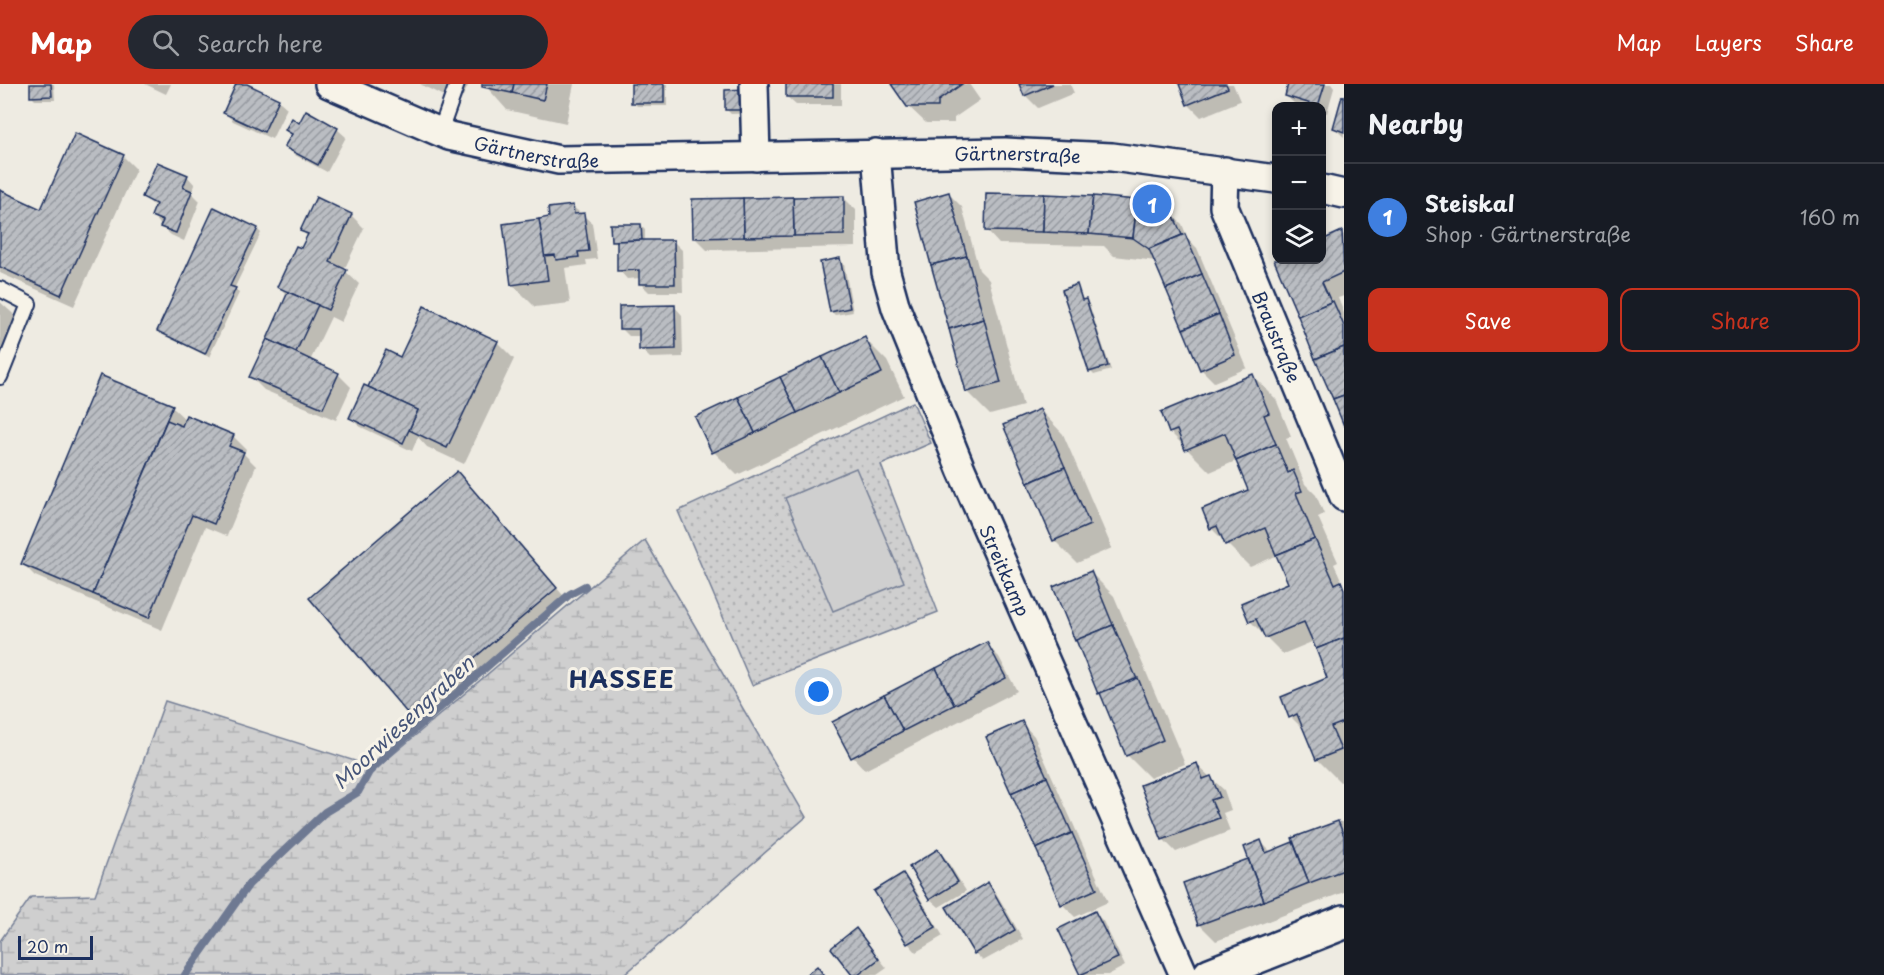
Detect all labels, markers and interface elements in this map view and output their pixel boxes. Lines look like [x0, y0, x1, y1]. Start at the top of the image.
search box [128, 15, 548, 69]
text: Map [30, 21, 92, 64]
icon: search [149, 26, 182, 59]
text: Search here [197, 26, 323, 59]
text: Map [1617, 26, 1661, 58]
text: Layers [1694, 26, 1762, 58]
text: Share [1795, 26, 1854, 58]
map controls [1272, 102, 1326, 264]
button: + [1272, 102, 1326, 156]
text: Nearby [1368, 104, 1463, 143]
street label: Gärtnerstraße [471, 128, 599, 174]
street label: Gärtnerstraße [954, 138, 1081, 169]
button: − [1272, 156, 1326, 210]
pin: 1 [1132, 182, 1172, 226]
text: Steiskal [1425, 186, 1515, 219]
text: 1 [1383, 202, 1392, 232]
text: 160 m [1800, 202, 1860, 232]
button: layers [1272, 210, 1326, 264]
text: Shop · Gärtnerstraße [1425, 219, 1631, 249]
street label: Braustraße [1246, 286, 1309, 386]
button: Save [1368, 288, 1608, 352]
button: Share [1620, 288, 1860, 352]
street label: Streitkamp [974, 520, 1038, 620]
water label: Moorwiesengraben [326, 647, 481, 796]
district label: HASSEE [569, 660, 675, 696]
your location [804, 677, 833, 706]
scale bar [18, 933, 93, 960]
text: 20 m [27, 934, 68, 958]

